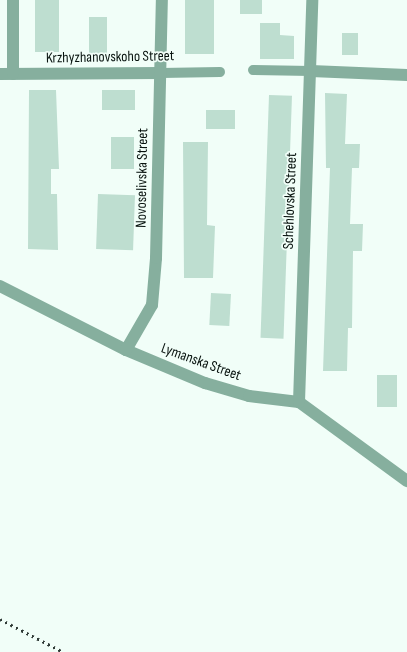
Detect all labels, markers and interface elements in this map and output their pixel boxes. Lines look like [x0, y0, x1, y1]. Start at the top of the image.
street label: Krzhyzhanovskoho Street [46, 47, 174, 67]
street label: Novoselivska Street [132, 128, 152, 228]
street label: Schehlovska Street [279, 152, 301, 250]
street label: Lymanska Street [159, 339, 243, 385]

